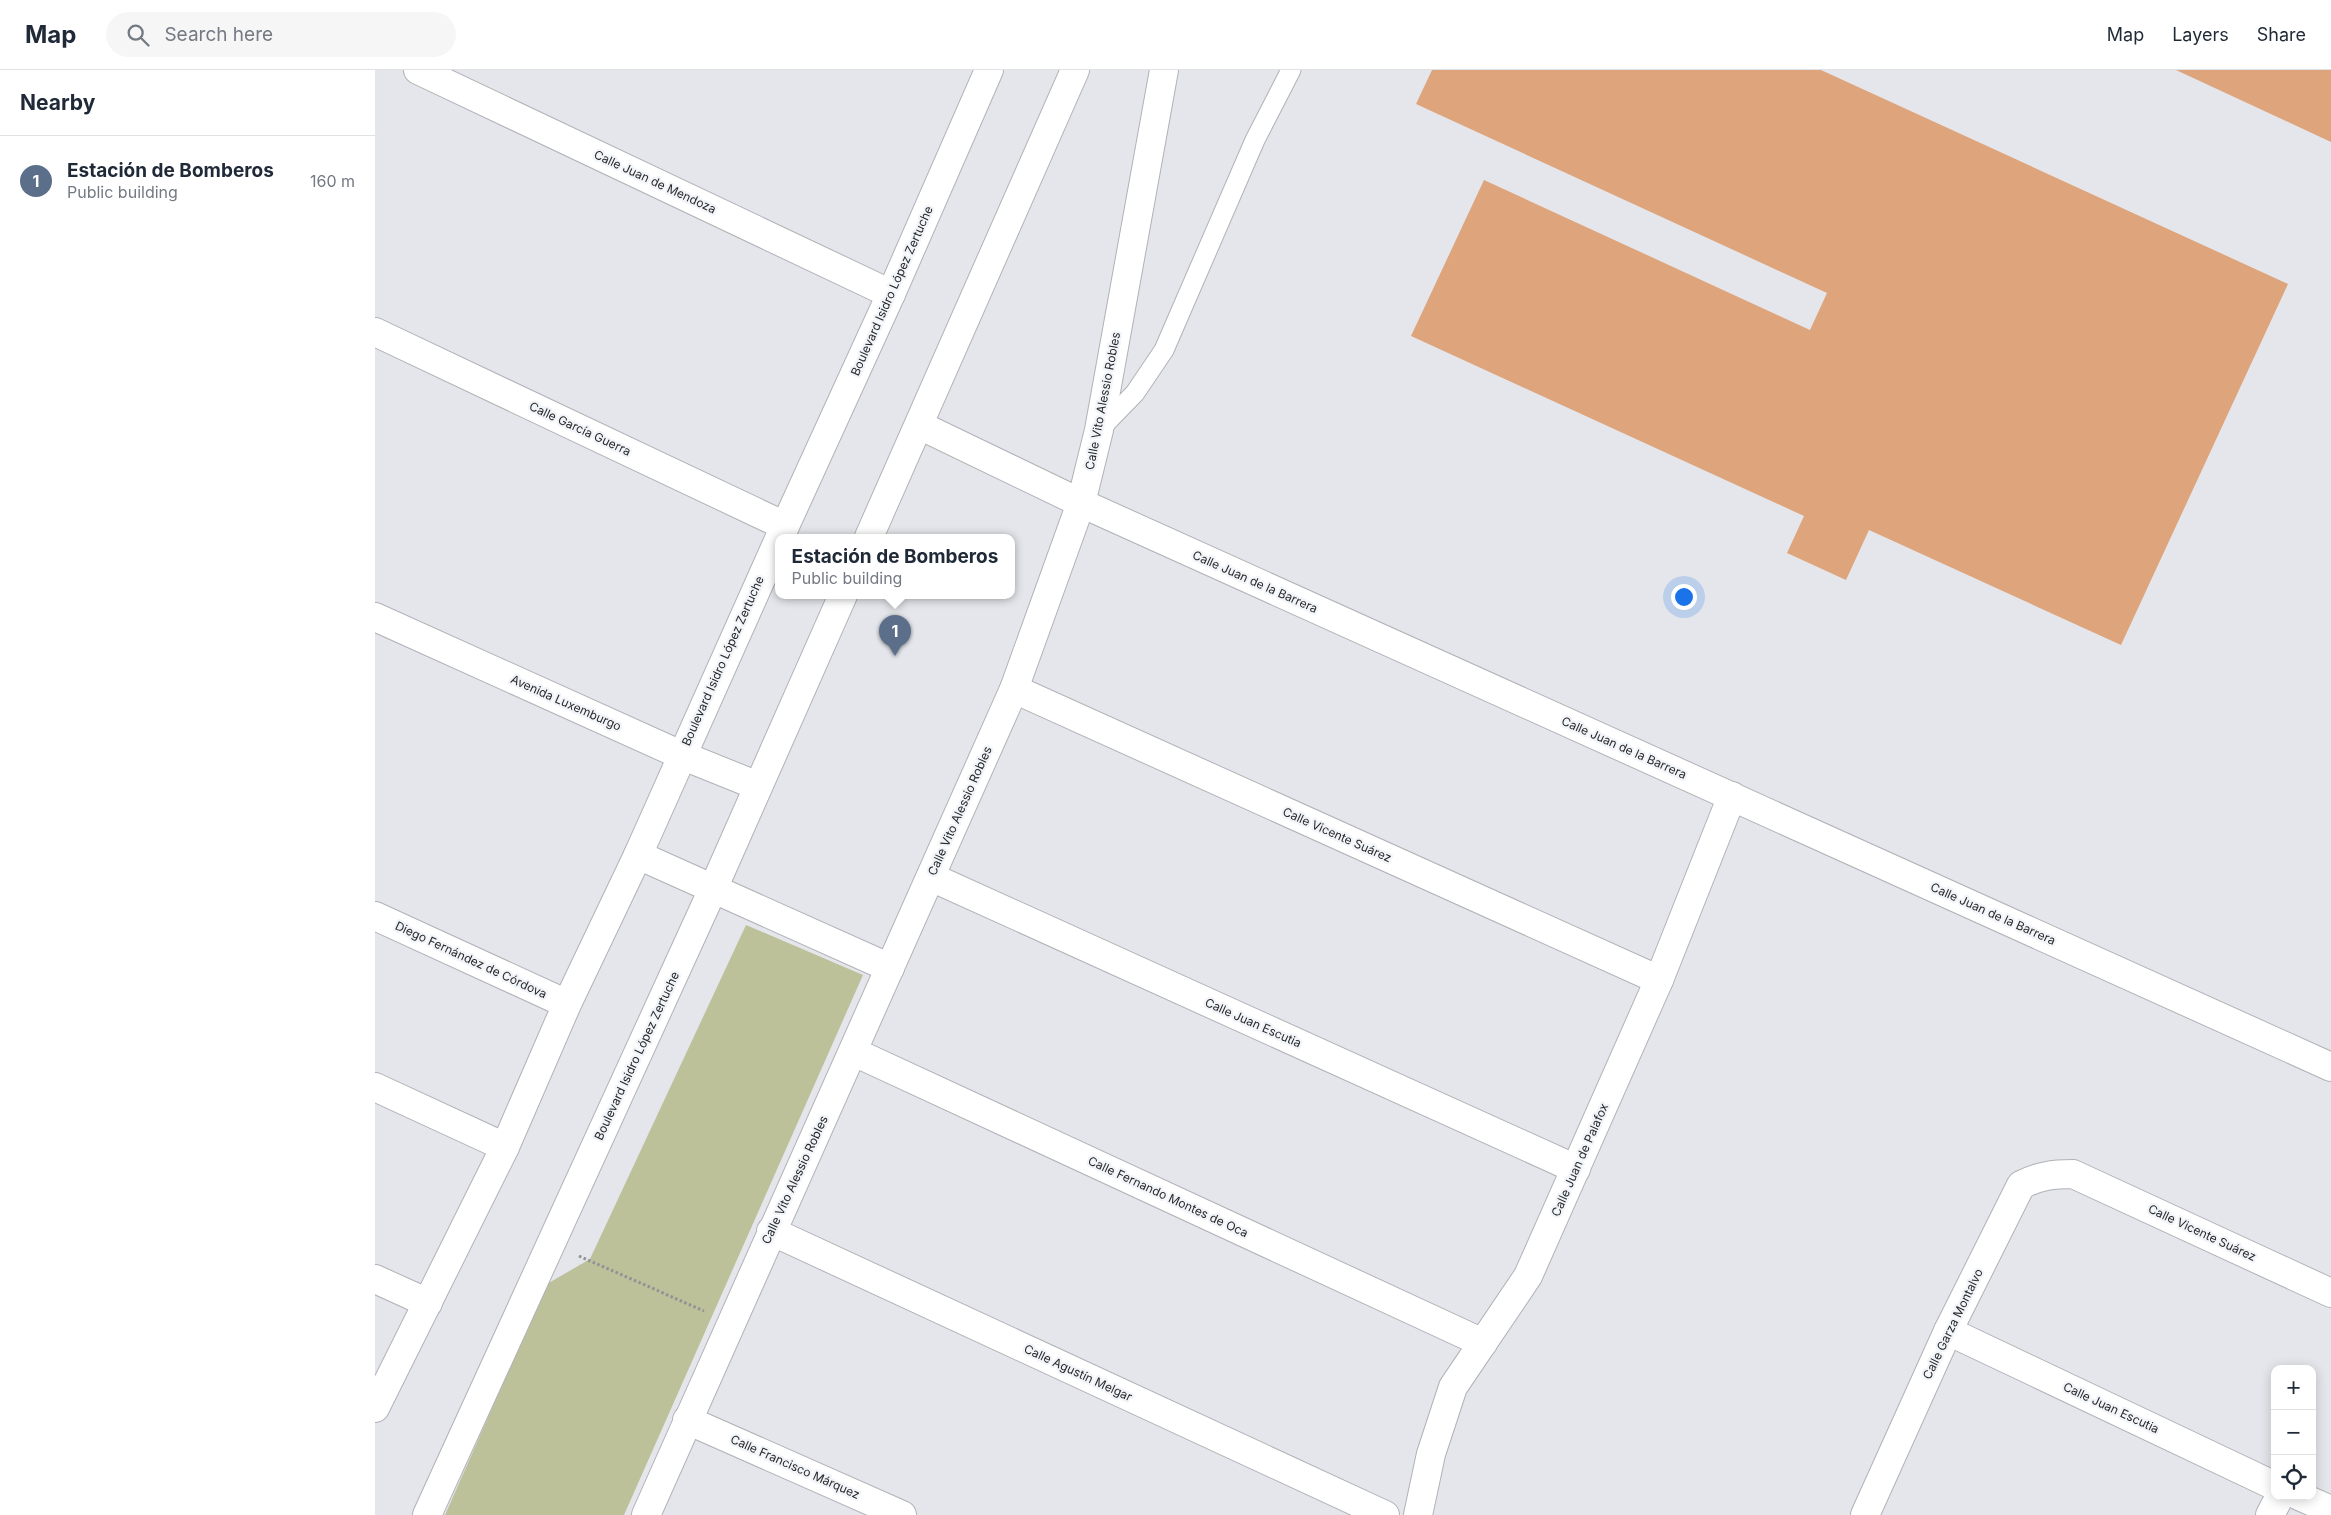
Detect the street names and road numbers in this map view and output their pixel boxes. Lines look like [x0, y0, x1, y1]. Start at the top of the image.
street label: Calle Juan de Mendoza [592, 147, 719, 216]
street label: Boulevard Isidro López Zertuche [847, 204, 936, 378]
street label: Calle Vito Alessio Robles [1082, 331, 1123, 471]
street label: Calle García Guerra [527, 398, 633, 459]
street label: Calle Juan de la Barrera [1190, 547, 1320, 616]
street label: Boulevard Isidro López Zertuche [678, 574, 767, 748]
street label: Avenida Luxemburgo [509, 671, 624, 734]
street label: Calle Juan de la Barrera [1559, 713, 1689, 782]
street label: Calle Vito Alessio Robles [924, 744, 995, 878]
street label: Calle Vicente Suárez [1281, 804, 1394, 865]
street label: Calle Juan de la Barrera [1928, 879, 2058, 948]
street label: Diego Fernández de Córdova [393, 918, 549, 1001]
street label: Boulevard Isidro López Zertuche [591, 969, 682, 1142]
street label: Calle Juan Escutia [1203, 995, 1304, 1051]
street label: Calle Juan de Palafox [1548, 1101, 1611, 1219]
street label: Calle Vito Alessio Robles [758, 1113, 831, 1246]
street label: Calle Fernando Montes de Oca [1086, 1153, 1251, 1240]
street label: Calle Vicente Suárez [2146, 1201, 2259, 1264]
street label: Calle Garza Montalvo [1919, 1266, 1986, 1382]
street label: Calle Agustín Melgar [1022, 1341, 1135, 1404]
street label: Calle Juan Escutia [2061, 1379, 2161, 1436]
street label: Calle Francisco Márquez [728, 1431, 862, 1502]

